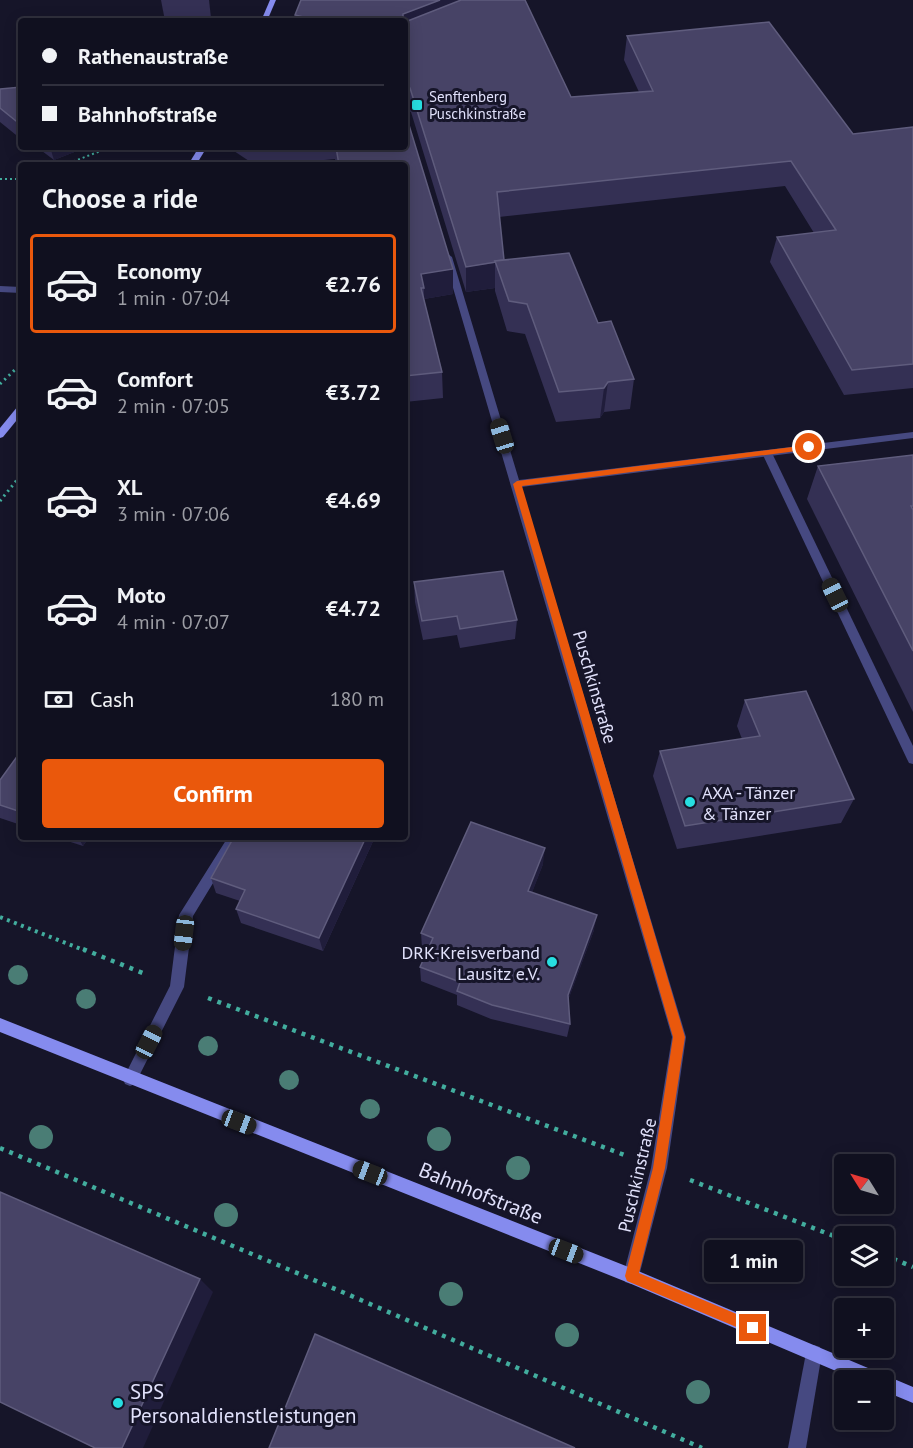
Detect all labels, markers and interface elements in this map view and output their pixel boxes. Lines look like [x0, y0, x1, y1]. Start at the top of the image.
text: Rathenaustraße [78, 42, 228, 70]
place label: Senftenberg Puschkinstraße [429, 87, 526, 123]
marker: Senftenberg Puschkinstraße [410, 98, 424, 112]
text: Bahnhofstraße [78, 100, 217, 128]
text: Choose a ride [42, 181, 198, 215]
icon: car [45, 257, 99, 311]
text: Economy [117, 257, 201, 285]
text: €2.76 [326, 270, 381, 298]
text: 1 min · 07:04 [117, 285, 230, 311]
icon: car [45, 365, 99, 419]
text: Comfort [117, 365, 193, 393]
text: €3.72 [326, 378, 381, 406]
text: 2 min · 07:05 [117, 393, 230, 419]
car [488, 416, 516, 456]
route start [795, 433, 822, 460]
icon: car [45, 473, 99, 527]
text: XL [117, 473, 142, 501]
text: €4.69 [326, 486, 381, 514]
text: 3 min · 07:06 [117, 501, 230, 527]
car [819, 575, 851, 615]
icon: car [45, 581, 99, 635]
text: Moto [117, 581, 166, 609]
text: €4.72 [326, 594, 381, 622]
text: 4 min · 07:07 [117, 609, 230, 635]
street label: Puschkinstraße [568, 628, 622, 746]
icon: cash [42, 683, 75, 716]
text: Cash [90, 685, 134, 713]
text: 180 m [330, 686, 384, 712]
button: Confirm [42, 759, 384, 828]
place label: AXA - Tänzer & Tänzer [702, 781, 795, 825]
marker: AXA - Tänzer & Tänzer [683, 795, 697, 809]
car [173, 914, 195, 952]
place label: DRK-Kreisverband Lausitz e.V. [401, 941, 540, 985]
marker: DRK-Kreisverband Lausitz e.V. [545, 955, 559, 969]
car [133, 1022, 165, 1062]
car [219, 1107, 259, 1137]
street label: Puschkinstraße [613, 1116, 661, 1234]
north arrow [834, 1154, 894, 1214]
map controls [834, 1154, 894, 1430]
street label: Bahnhofstraße [415, 1156, 547, 1230]
car [350, 1158, 390, 1188]
button: layers [834, 1226, 894, 1286]
car [546, 1236, 586, 1266]
callout: 1 min [704, 1241, 802, 1283]
text: 1 min [729, 1248, 778, 1274]
button: + [834, 1298, 894, 1358]
route end [739, 1314, 766, 1341]
button: − [834, 1370, 894, 1430]
place label: SPS Personaldienstleistungen [130, 1378, 357, 1429]
marker: SPS Personaldienstleistungen [111, 1396, 125, 1410]

